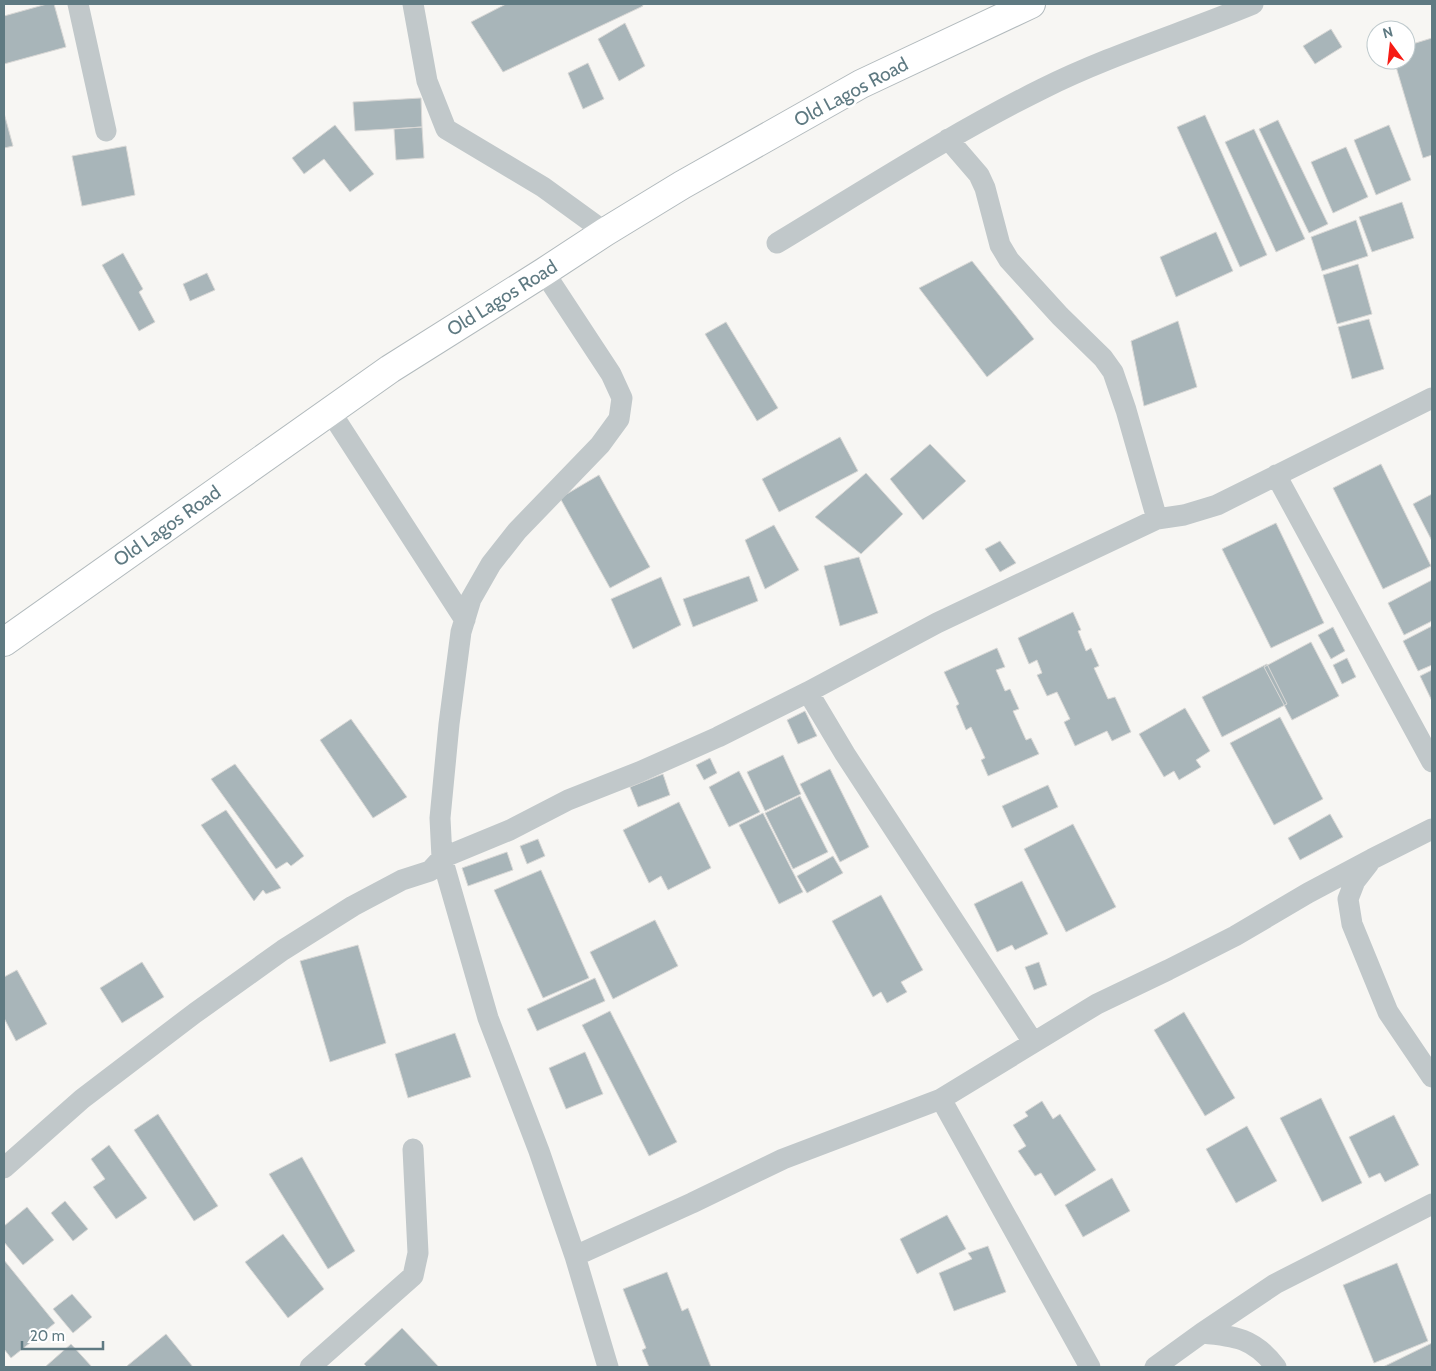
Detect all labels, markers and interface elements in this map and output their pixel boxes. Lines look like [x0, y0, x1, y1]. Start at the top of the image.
north arrow [1366, 20, 1416, 70]
text: N [1381, 22, 1395, 42]
street label: Old Lagos Road [790, 52, 912, 132]
street label: Old Lagos Road [443, 255, 561, 341]
street label: Old Lagos Road [109, 481, 225, 571]
scale bar [22, 1318, 104, 1350]
text: 20 m [30, 1327, 65, 1345]

